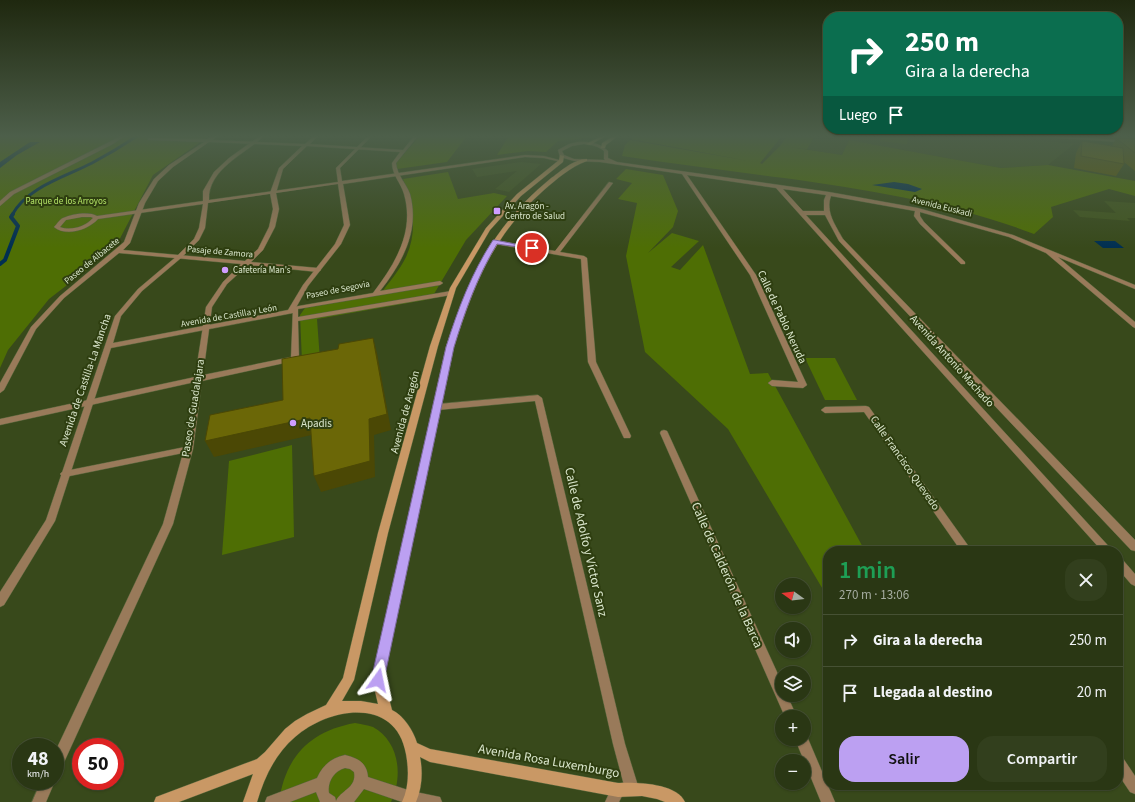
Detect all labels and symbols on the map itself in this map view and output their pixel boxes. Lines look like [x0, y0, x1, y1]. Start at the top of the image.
street label: Avenida Euskadi [911, 193, 973, 221]
park label: Parque de los Arroyos [25, 195, 107, 208]
place label: Av. Aragón - Centro de Salud [505, 200, 565, 223]
marker: Av. Aragón - Centro de Salud [492, 206, 502, 216]
pin [515, 231, 549, 265]
street label: Paseo de Albacete [62, 234, 123, 287]
street label: Pasaje de Zamora [186, 243, 254, 261]
place label: Cafetería Man's [233, 264, 291, 277]
marker: Cafetería Man's [220, 265, 230, 275]
street label: Calle de Pablo Neruda [754, 268, 810, 366]
street label: Paseo de Segovia [305, 277, 371, 303]
street label: Avenida de Castilla y León [180, 301, 278, 331]
street label: Avenida de Castilla-La Mancha [55, 312, 115, 448]
street label: Avenida Antonio Machado [906, 312, 998, 410]
street label: Paseo de Guadalajara [178, 358, 208, 458]
street label: Avenida de Aragón [387, 369, 423, 455]
street label: Calle Francisco Quevedo [867, 413, 943, 513]
place label: Apadis [301, 416, 332, 431]
marker: Apadis [288, 418, 298, 428]
street label: Calle de Adolfo y Víctor Sanz [560, 465, 612, 619]
street label: Calle de Calderón de la Barca [687, 499, 767, 651]
north arrow [775, 578, 811, 614]
position arrow [357, 659, 399, 701]
speed limit sign: 50 [72, 738, 124, 790]
street label: Avenida Rosa Luxemburgo [477, 740, 621, 782]

